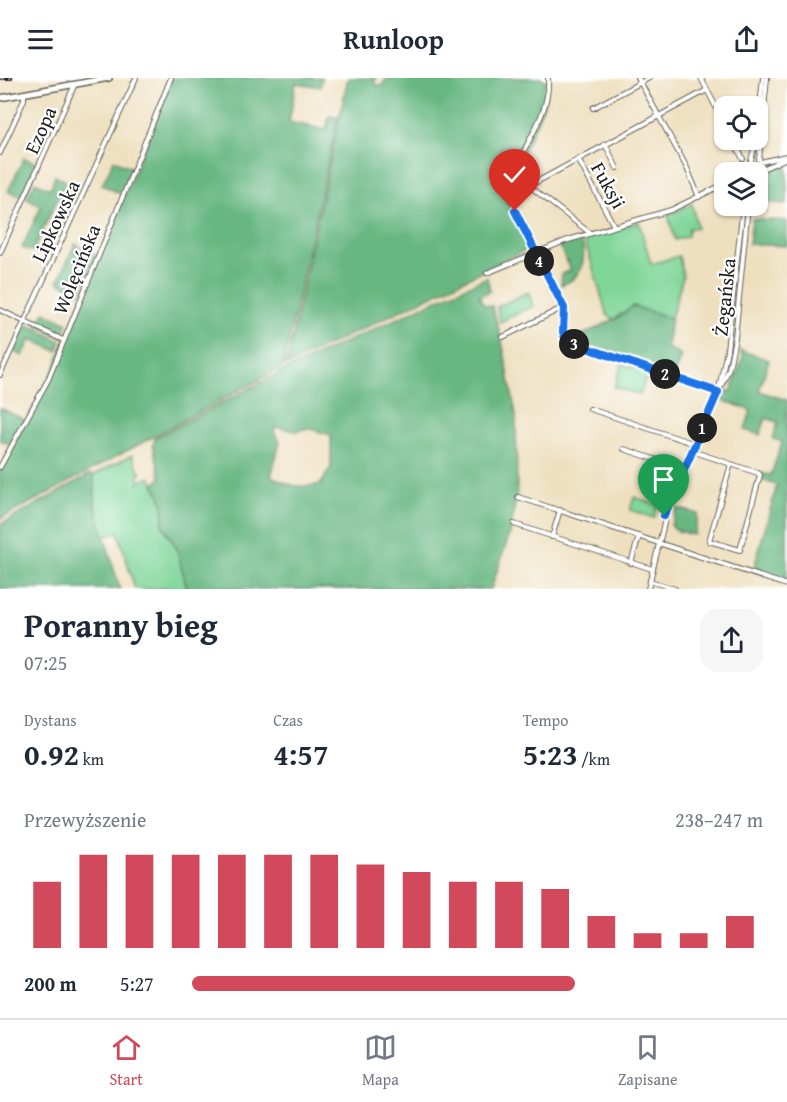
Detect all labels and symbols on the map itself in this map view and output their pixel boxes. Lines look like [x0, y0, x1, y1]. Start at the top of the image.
street label: Ezopa [17, 101, 63, 158]
pin [489, 149, 540, 211]
street label: Fuksji [584, 156, 634, 214]
street label: Lipkowska [23, 175, 87, 267]
street label: Wolęcińska [45, 219, 107, 318]
pin: 4 [524, 246, 554, 276]
street label: Żegańska [705, 256, 743, 337]
pin: 3 [559, 329, 589, 359]
pin: 2 [650, 359, 680, 389]
pin: 1 [687, 413, 717, 443]
pin [638, 454, 689, 516]

